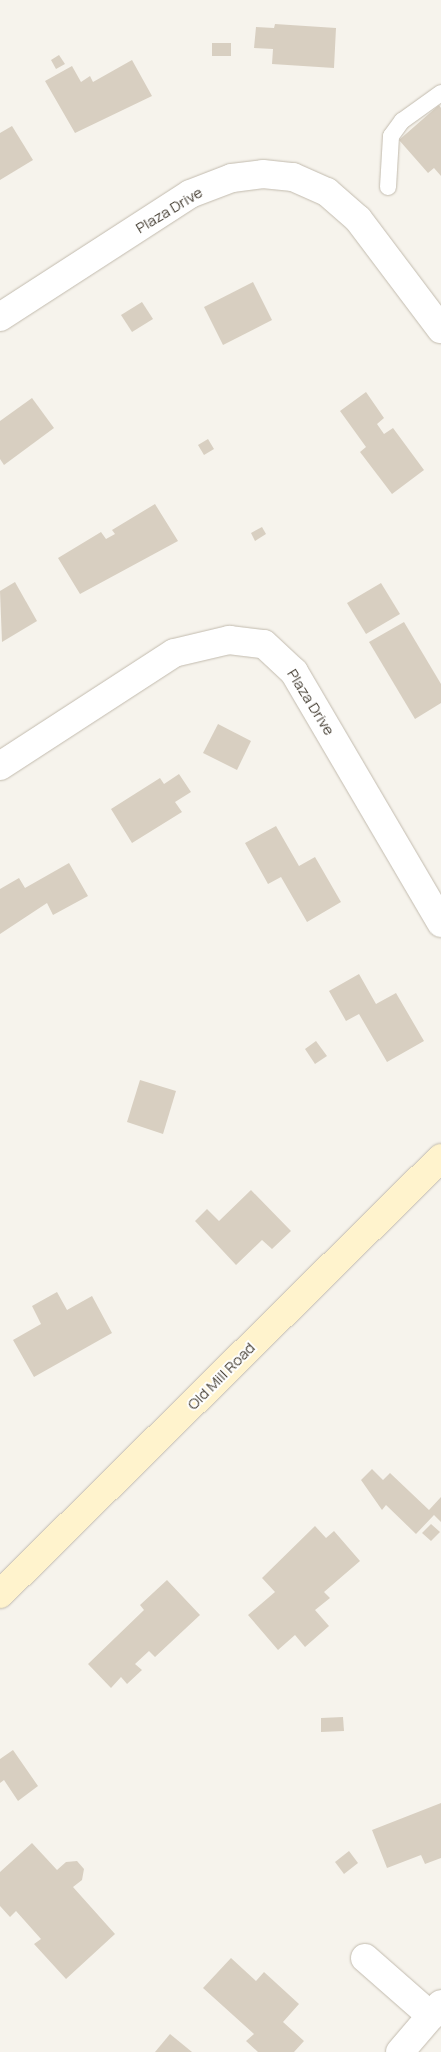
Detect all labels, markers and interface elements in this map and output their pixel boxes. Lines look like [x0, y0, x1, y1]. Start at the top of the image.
street label: Plaza Drive [132, 183, 206, 237]
street label: Plaza Drive [284, 666, 338, 738]
street label: Old Mill Road [184, 1339, 258, 1413]

